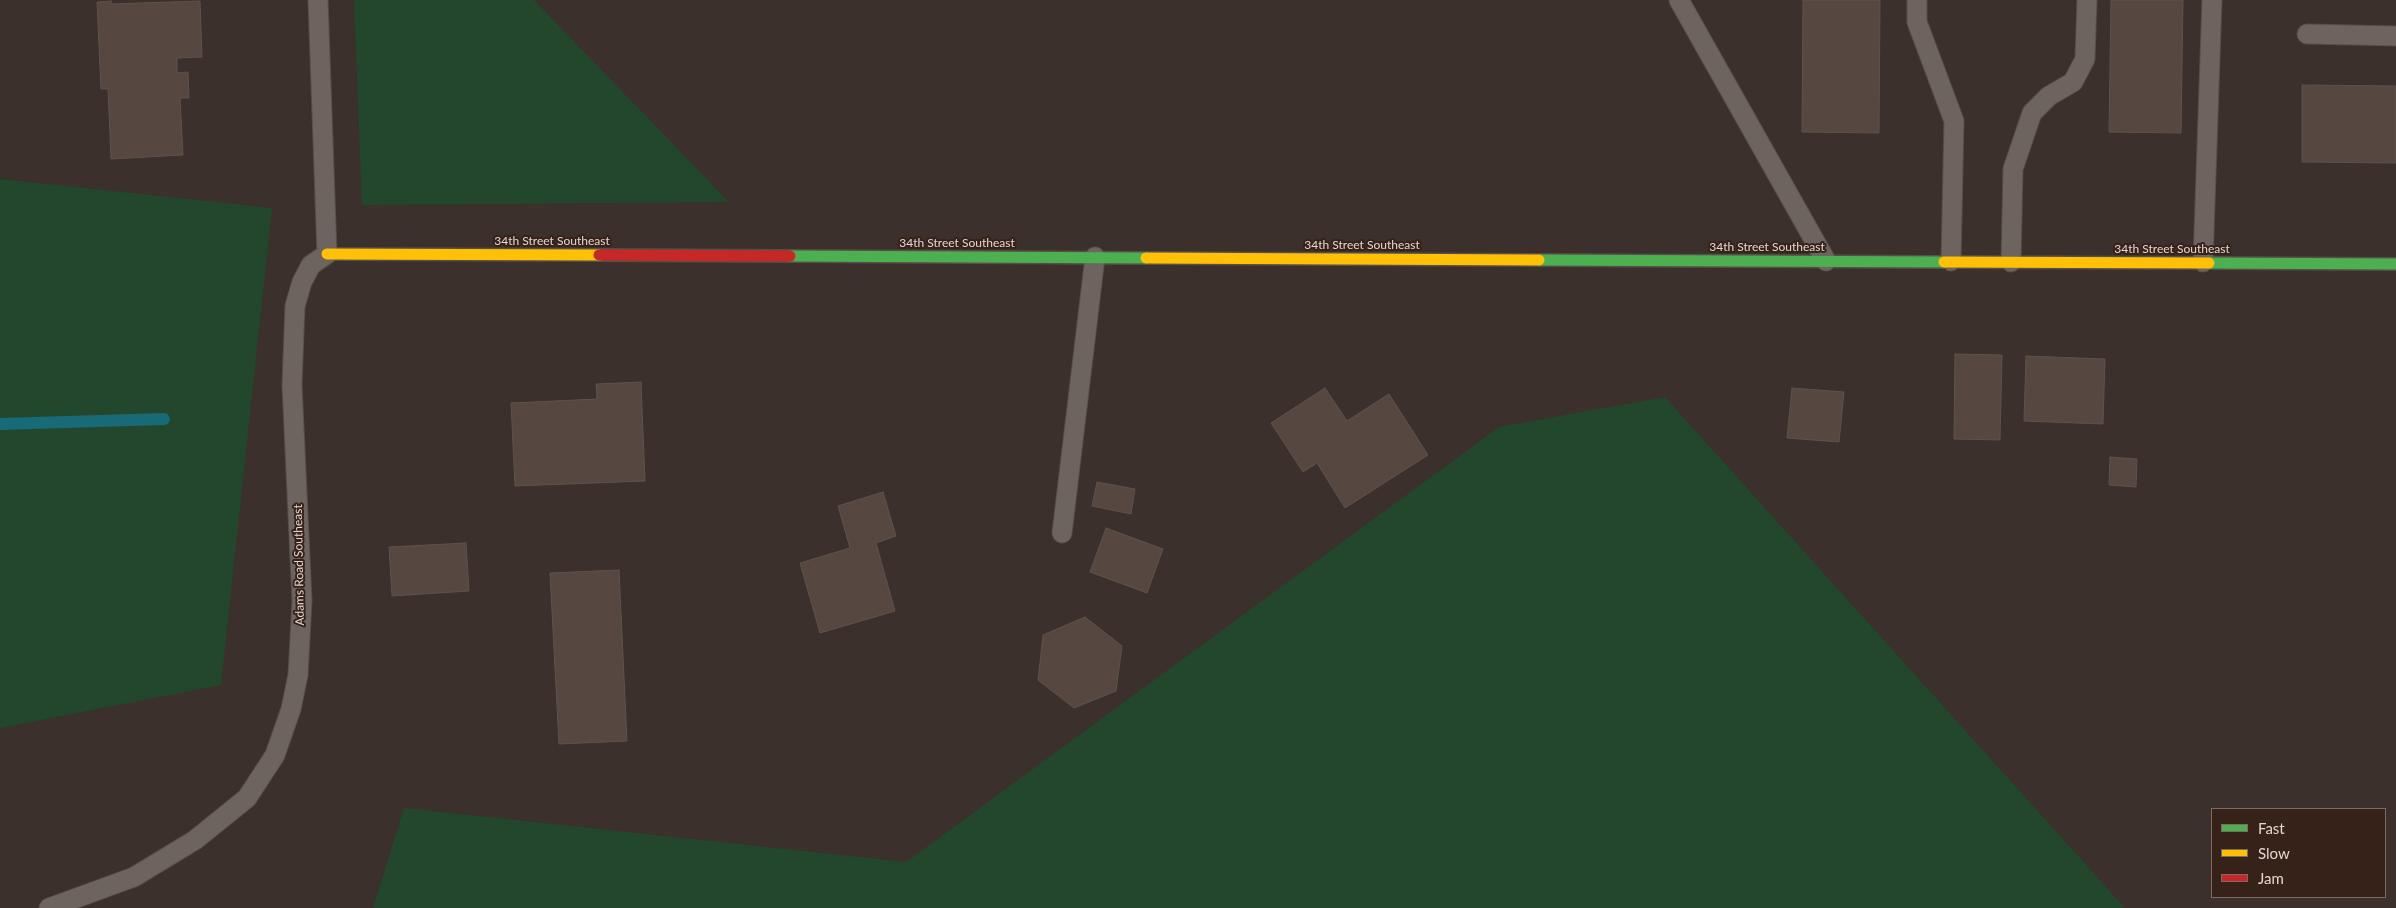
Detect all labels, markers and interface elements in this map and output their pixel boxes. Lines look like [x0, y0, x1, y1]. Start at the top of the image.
street label: 34th Street Southeast [494, 234, 610, 248]
street label: 34th Street Southeast [899, 236, 1015, 250]
street label: 34th Street Southeast [1304, 238, 1420, 252]
street label: 34th Street Southeast [1709, 240, 1825, 254]
street label: 34th Street Southeast [2114, 242, 2230, 256]
street label: Adams Road Southeast [291, 504, 307, 626]
legend [2211, 808, 2386, 898]
text: Fast [2258, 819, 2285, 837]
text: Slow [2258, 844, 2290, 862]
text: Jam [2258, 869, 2284, 887]

